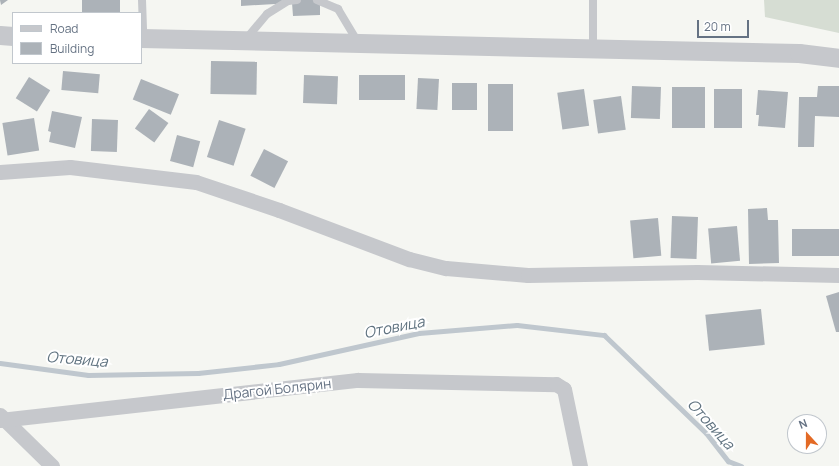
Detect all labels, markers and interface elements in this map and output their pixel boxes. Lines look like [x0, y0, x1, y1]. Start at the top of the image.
legend [12, 12, 142, 64]
scale bar [699, 12, 751, 38]
text: 20 m [704, 18, 731, 35]
text: Road [50, 20, 78, 37]
text: Building [50, 40, 94, 57]
water label: Отовица [362, 312, 426, 342]
water label: Отовица [46, 347, 108, 371]
street label: Драгой Болярин [222, 375, 332, 403]
water label: Отовица [684, 395, 738, 453]
north arrow [787, 414, 827, 454]
text: N [797, 415, 809, 432]

